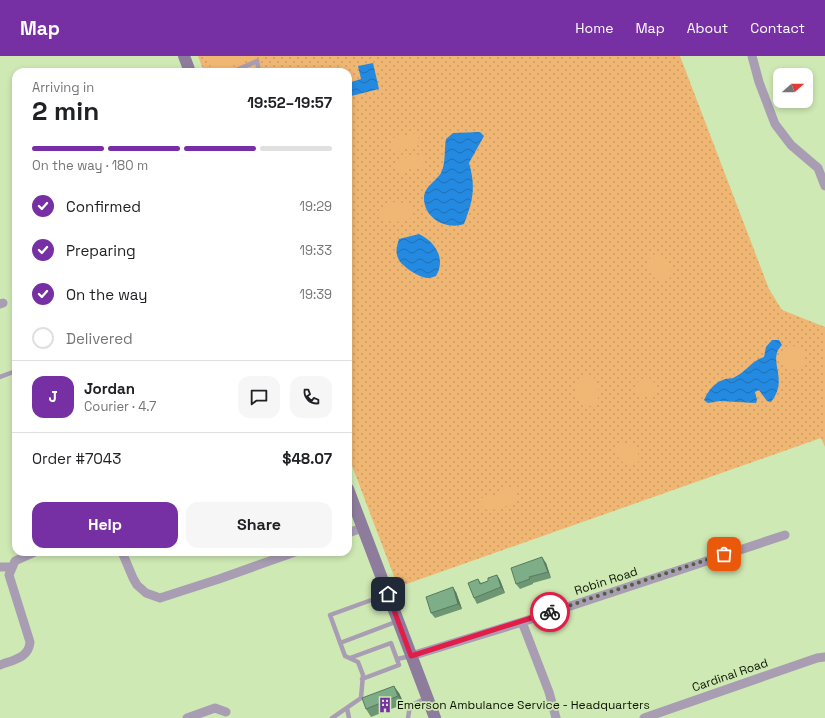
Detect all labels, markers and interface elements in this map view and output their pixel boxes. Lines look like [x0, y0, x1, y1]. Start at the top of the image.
text: Map [20, 16, 60, 41]
text: Home [575, 19, 613, 37]
text: Map [635, 19, 665, 37]
text: About [687, 19, 728, 37]
text: Contact [750, 19, 805, 37]
north arrow [773, 68, 813, 108]
map controls [773, 68, 813, 108]
text: Arriving in [32, 79, 94, 96]
text: 19:52–19:57 [247, 93, 332, 112]
text: 2 min [32, 94, 99, 128]
text: On the way · 180 m [32, 157, 148, 174]
icon: check [32, 195, 54, 217]
text: Confirmed [66, 197, 141, 216]
text: 19:29 [300, 198, 332, 215]
icon: check [32, 239, 54, 261]
text: Preparing [66, 241, 136, 260]
text: 19:33 [300, 242, 332, 259]
icon: check [32, 283, 54, 305]
text: On the way [66, 285, 147, 304]
text: 19:39 [300, 286, 332, 303]
text: Delivered [66, 329, 133, 348]
button: chat [238, 376, 280, 418]
button: phone [290, 376, 332, 418]
text: Jordan [84, 379, 135, 398]
text: J [48, 387, 58, 406]
text: Courier · 4.7 [84, 398, 156, 415]
text: Order #7043 [32, 449, 121, 468]
text: $48.07 [282, 449, 332, 468]
button: Help [32, 502, 178, 548]
button: Share [186, 502, 332, 548]
pin [707, 537, 741, 571]
icon: bag [713, 543, 735, 565]
street label: Robin Road [572, 563, 640, 599]
pin [371, 577, 405, 611]
icon: home [377, 583, 399, 605]
courier [530, 592, 570, 632]
icon: bike [539, 601, 561, 623]
street label: Cardinal Road [690, 655, 770, 695]
building icon: Emerson Ambulance Service - Headquarters [376, 696, 394, 714]
place label: Emerson Ambulance Service - Headquarters [397, 697, 650, 713]

